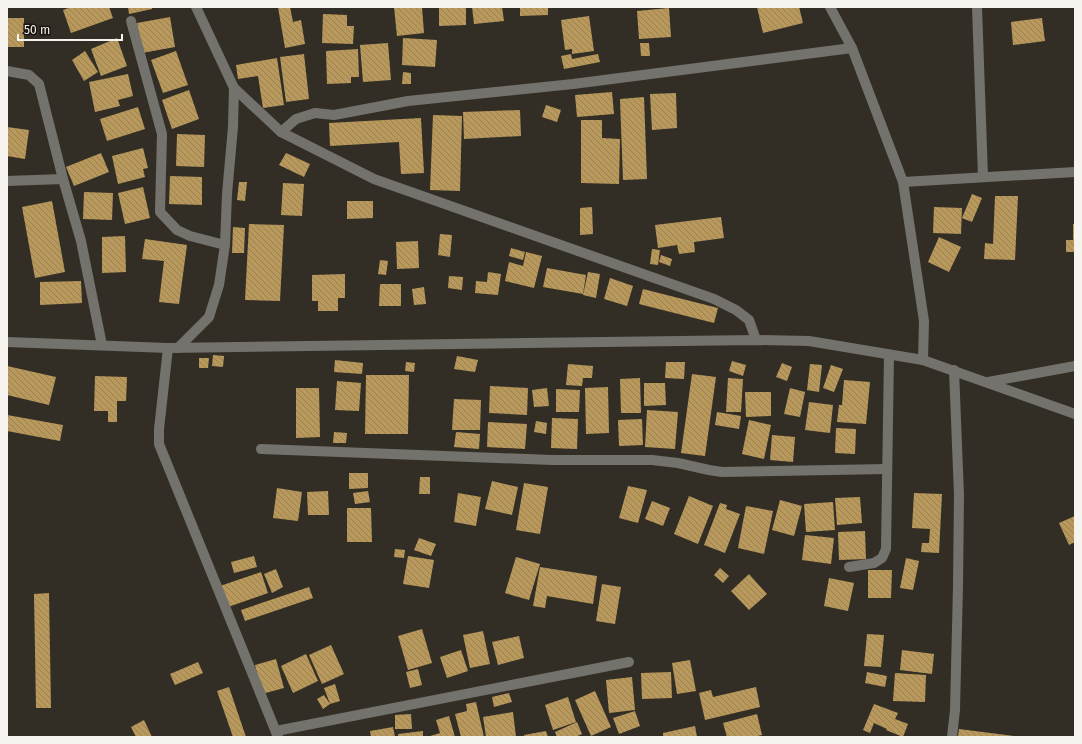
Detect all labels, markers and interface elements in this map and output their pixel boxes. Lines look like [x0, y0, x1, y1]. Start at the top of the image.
scale bar [18, 16, 122, 42]
text: 50 m [24, 23, 50, 37]

